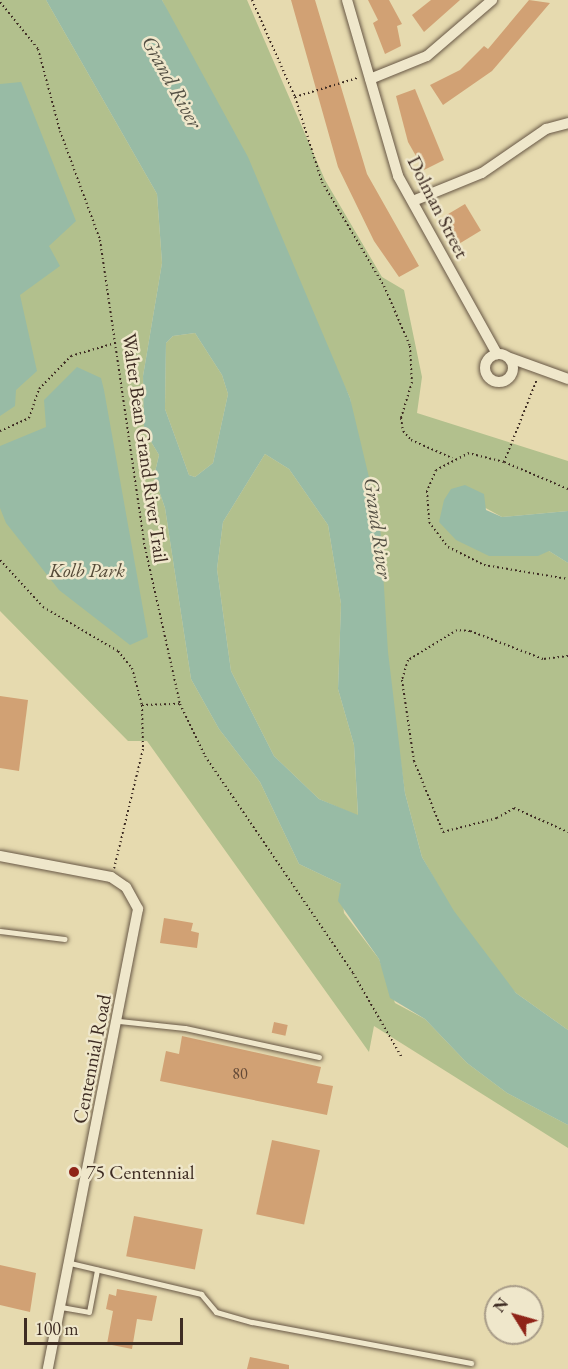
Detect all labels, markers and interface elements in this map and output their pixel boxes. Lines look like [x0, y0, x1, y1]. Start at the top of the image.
water label: Grand River [136, 31, 208, 133]
street label: Dolman Street [402, 152, 474, 262]
street label: Walter Bean Grand River Trail [117, 332, 173, 564]
water label: Grand River [358, 476, 398, 580]
park label: Kolb Park [49, 558, 125, 582]
street label: Centennial Road [68, 992, 116, 1126]
house number: 80 [232, 1064, 248, 1084]
place label: 75 Centennial [86, 1160, 195, 1184]
marker: 75 Centennial [67, 1165, 81, 1179]
north arrow [484, 1285, 544, 1345]
text: N [489, 1294, 513, 1317]
scale bar [27, 1306, 186, 1344]
text: 100 m [35, 1317, 79, 1340]

